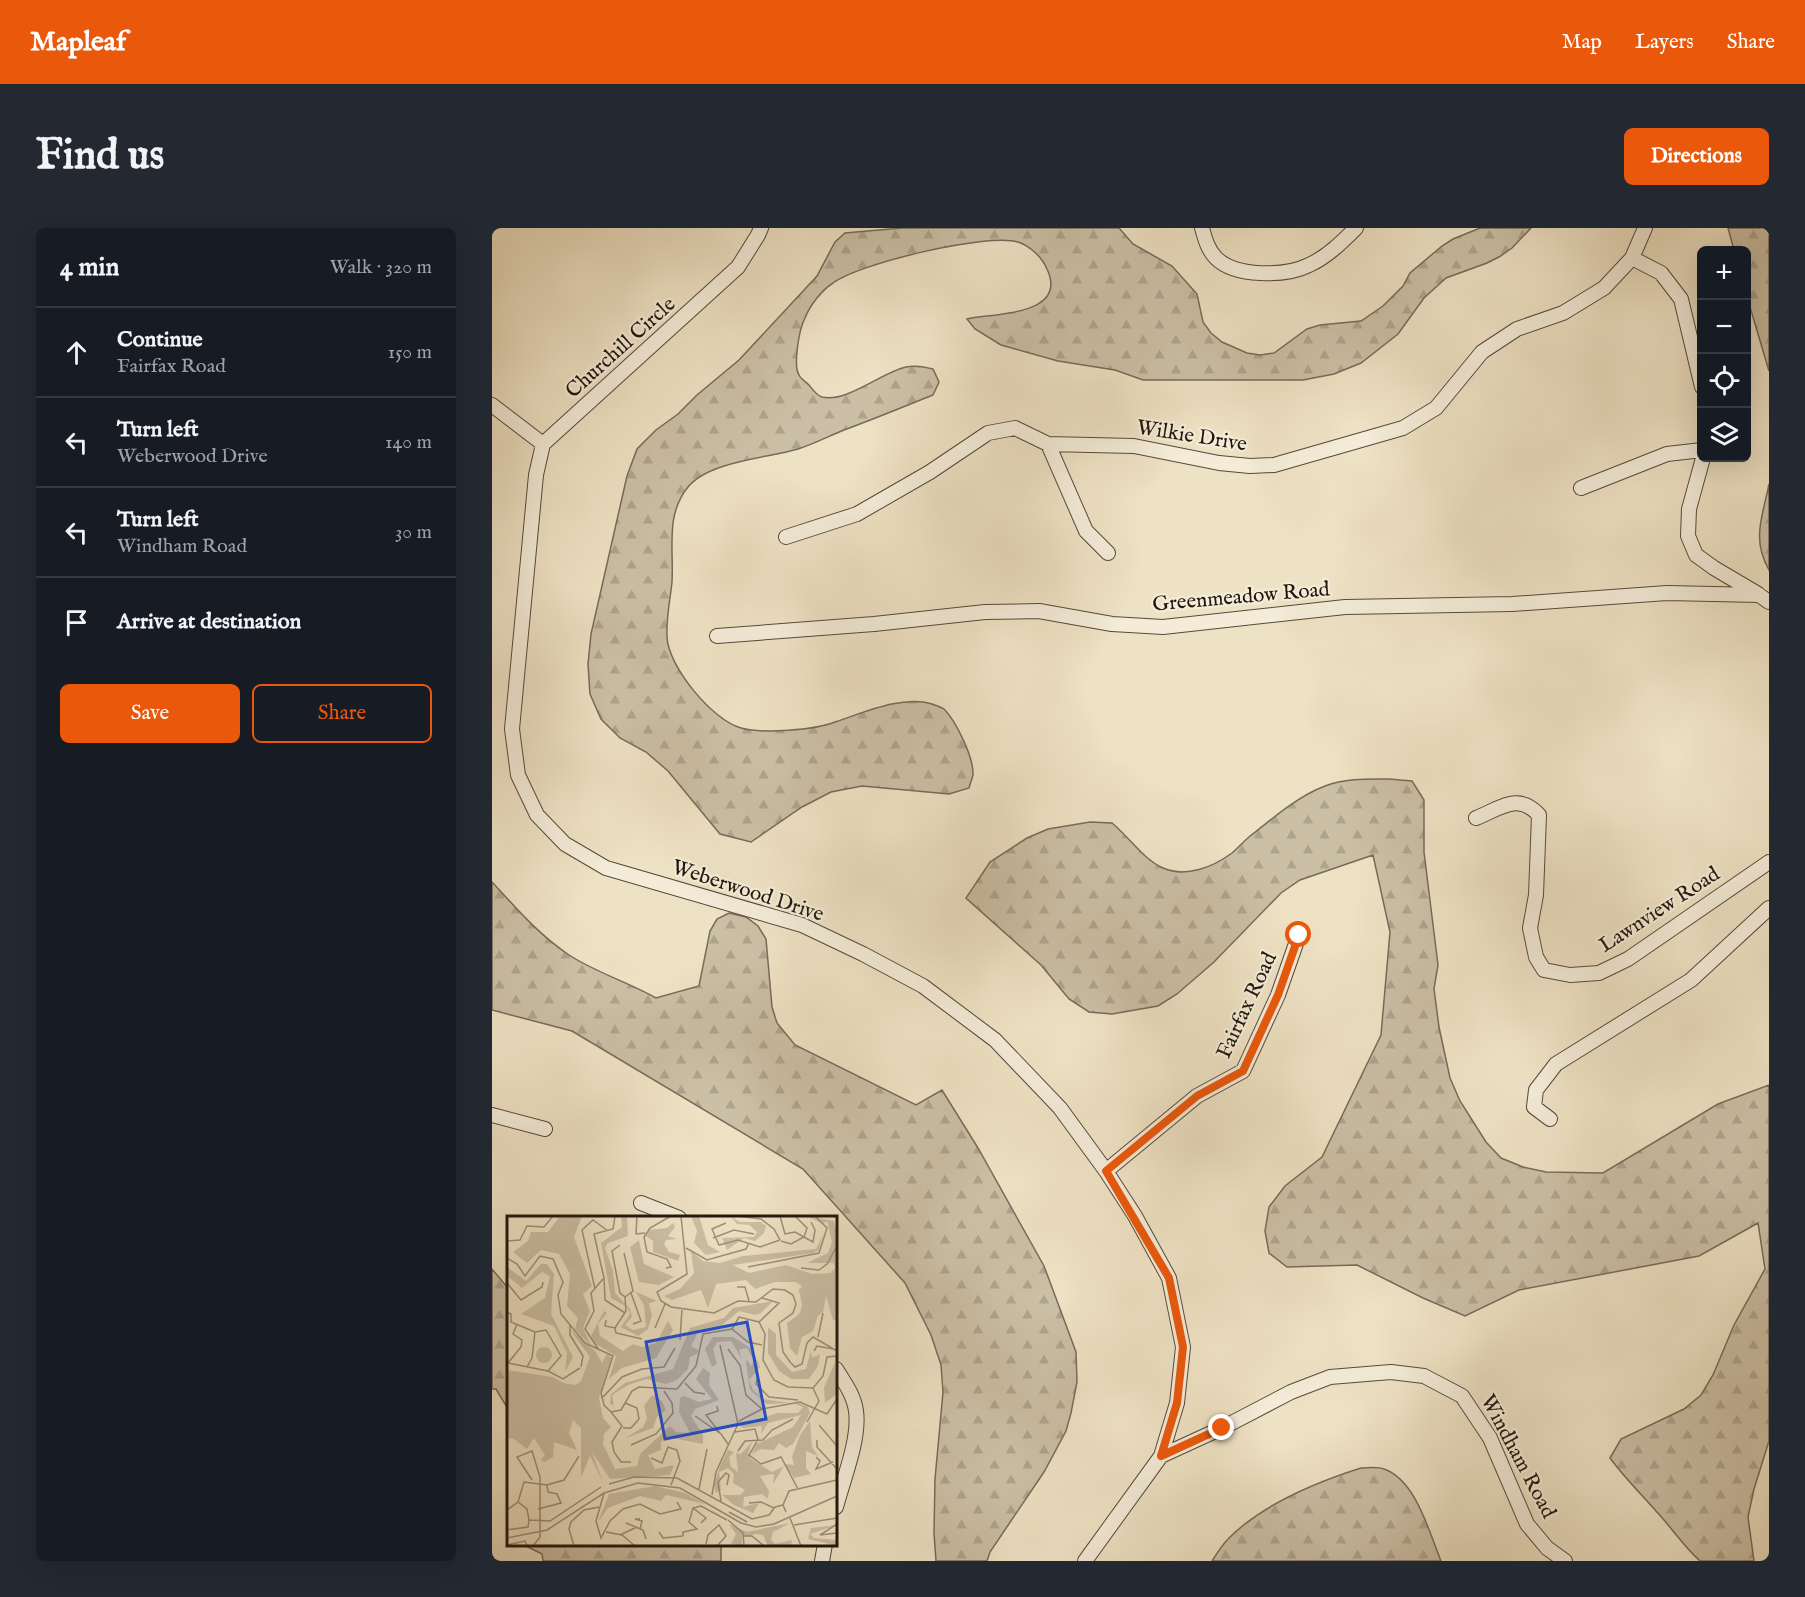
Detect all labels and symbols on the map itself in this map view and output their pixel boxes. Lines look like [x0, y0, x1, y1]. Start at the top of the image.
street label: Churchill Circle [560, 291, 682, 405]
street label: Wilkie Drive [1135, 414, 1249, 459]
street label: Greenmeadow Road [1151, 576, 1332, 619]
street label: Weberwood Drive [668, 854, 827, 929]
street label: Lawnview Road [1594, 861, 1726, 959]
route start [1285, 921, 1311, 947]
street label: Fairfax Road [1211, 947, 1284, 1063]
inset map [507, 1216, 837, 1546]
street label: Windham Road [1474, 1390, 1562, 1524]
route end [1208, 1414, 1234, 1440]

